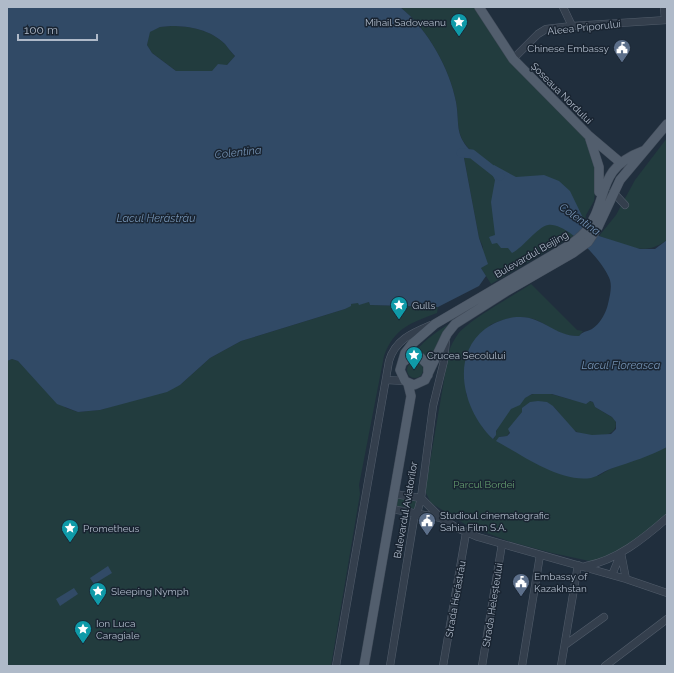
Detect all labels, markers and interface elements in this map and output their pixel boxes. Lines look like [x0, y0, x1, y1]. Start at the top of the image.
place icon: Mihail Sadoveanu [449, 12, 469, 37]
scale bar [18, 16, 97, 42]
place label: Mihail Sadoveanu [365, 17, 446, 28]
street label: Aleea Priporului [547, 18, 621, 37]
text: 100 m [24, 23, 58, 37]
public building icon: Chinese Embassy [612, 38, 632, 63]
place label: Chinese Embassy [527, 43, 610, 54]
street label: Șoseaua Nordului [529, 60, 595, 126]
water label: Colentina [214, 144, 262, 161]
water label: Colentina [557, 201, 603, 238]
water label: Lacul Herăstrău [117, 212, 195, 225]
street label: Bulevardul Beijing [492, 229, 570, 280]
place icon: Gulls [389, 295, 409, 320]
place label: Gulls [412, 300, 436, 311]
place icon: Crucea Secolului [404, 345, 424, 370]
place label: Crucea Secolului [427, 350, 505, 361]
water label: Lacul Floreasca [582, 359, 661, 372]
street label: Bulevardul Aviatorilor [392, 460, 420, 559]
park label: Parcul Bordei [453, 479, 515, 490]
place label: Studioul cinematografic Sahia Film S.A. [440, 510, 550, 533]
public building icon: Studioul cinematografic Sahia Film S.A. [417, 511, 437, 536]
place icon: Prometheus [60, 518, 80, 543]
place label: Prometheus [83, 523, 140, 534]
street label: Strada Herăstrău [443, 560, 468, 638]
street label: Strada Heleșteului [480, 562, 505, 648]
place label: Embassy of Kazakhstan [534, 571, 588, 594]
public building icon: Embassy of Kazakhstan [511, 572, 531, 597]
place icon: Sleeping Nymph [88, 581, 108, 606]
place label: Sleeping Nymph [111, 586, 189, 597]
place label: Ion Luca Caragiale [96, 618, 140, 641]
place icon: Ion Luca Caragiale [73, 619, 93, 644]

